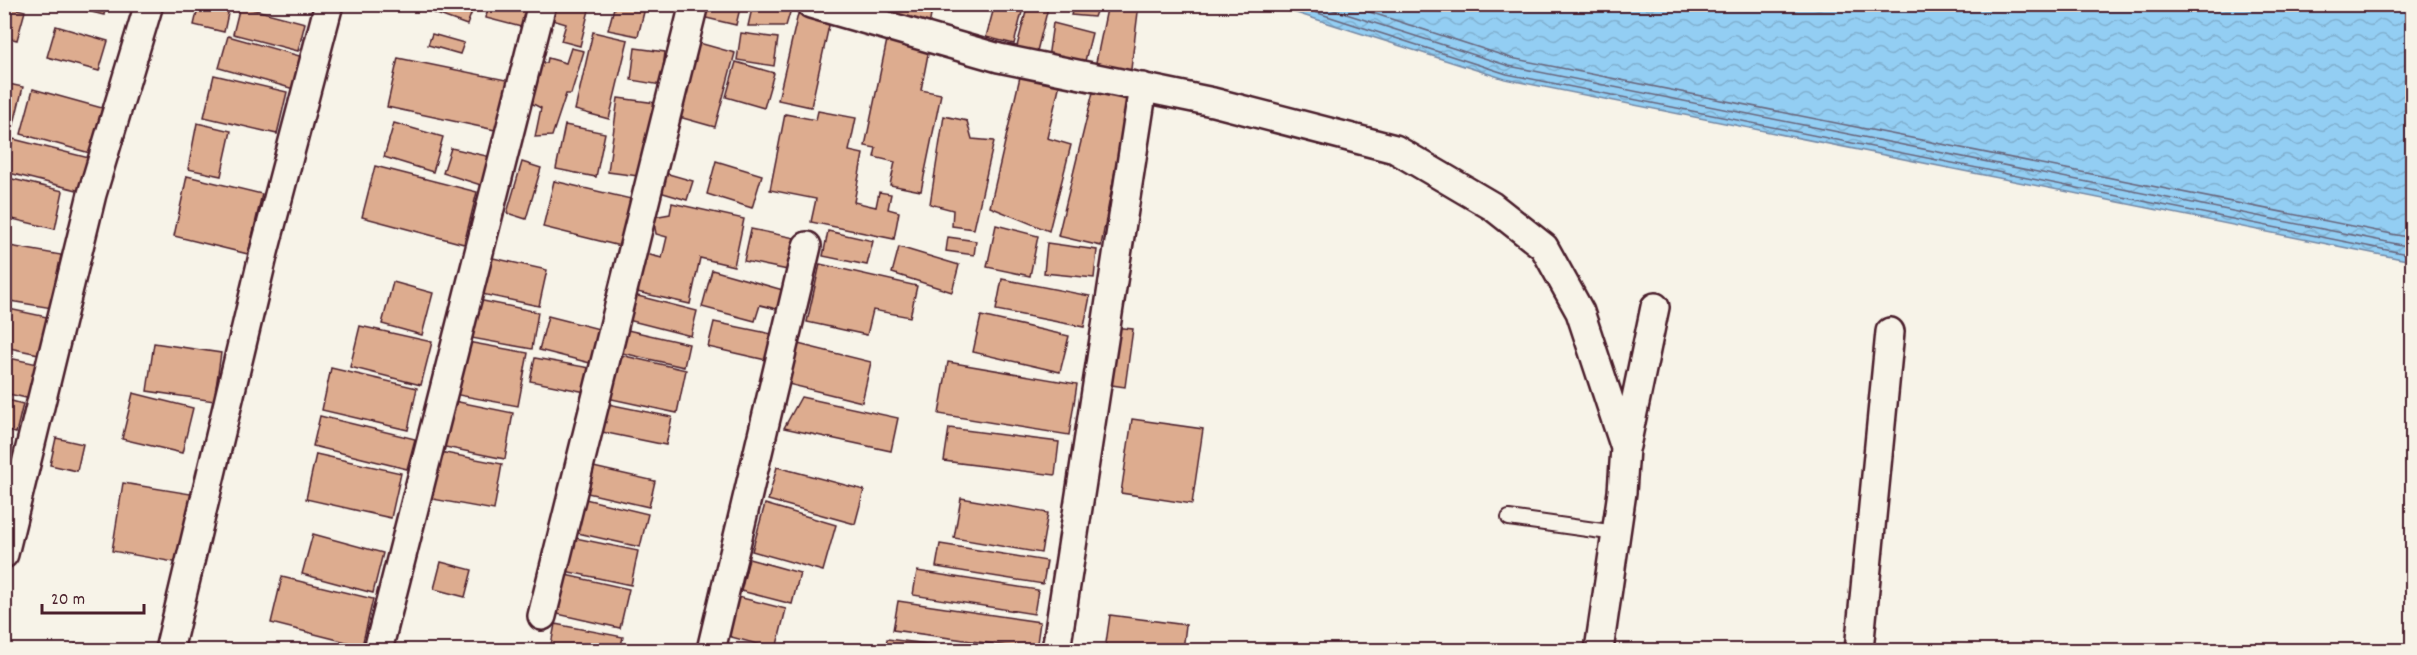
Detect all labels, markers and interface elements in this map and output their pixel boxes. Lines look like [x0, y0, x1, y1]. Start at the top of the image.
scale bar [42, 577, 144, 615]
text: 20 m [51, 588, 85, 613]

